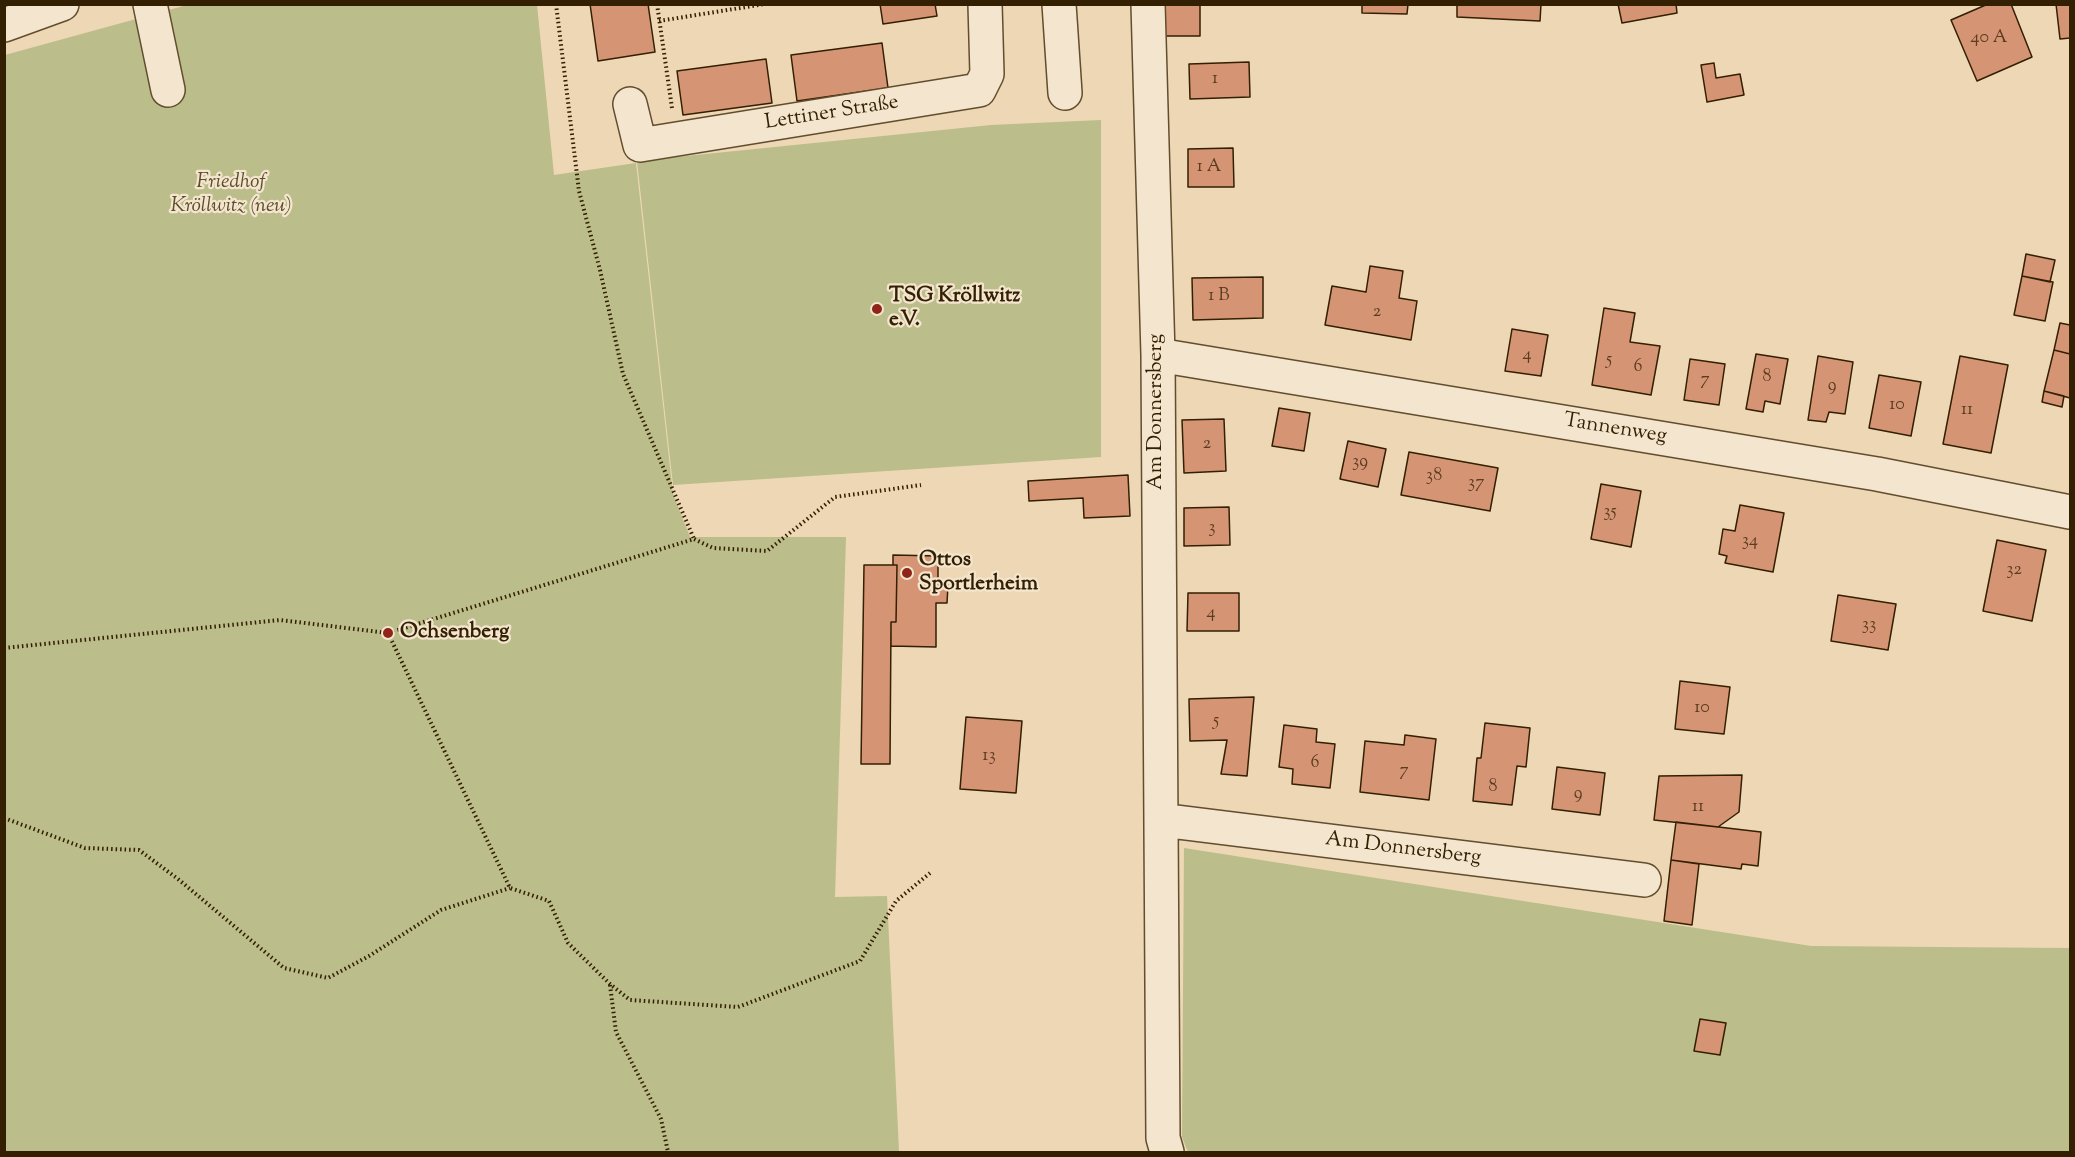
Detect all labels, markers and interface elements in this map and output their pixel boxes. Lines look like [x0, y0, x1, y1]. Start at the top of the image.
house number: 40 A [1971, 28, 2007, 50]
house number: 1 [1212, 69, 1218, 91]
street label: Lettiner Straße [763, 91, 901, 137]
house number: 1 A [1197, 157, 1221, 179]
park label: Friedhof Kröllwitz (neu) [171, 170, 291, 220]
place label: TSG Kröllwitz e.V. [889, 284, 1020, 334]
house number: 1 B [1208, 286, 1230, 308]
marker: TSG Kröllwitz e.V. [870, 302, 884, 316]
house number: 2 [1373, 302, 1381, 324]
street label: Am Donnersberg [1144, 334, 1170, 490]
house number: 4 [1522, 345, 1532, 367]
house number: 5 [1606, 350, 1612, 372]
house number: 6 [1634, 357, 1642, 379]
house number: 8 [1763, 367, 1771, 389]
house number: 7 [1700, 370, 1710, 392]
house number: 9 [1828, 376, 1836, 398]
house number: 10 [1889, 395, 1905, 417]
house number: 11 [1961, 400, 1973, 422]
street label: Tannenweg [1562, 409, 1668, 451]
house number: 2 [1203, 434, 1211, 456]
house number: 39 [1352, 452, 1368, 474]
house number: 38 [1426, 466, 1442, 488]
house number: 37 [1468, 473, 1484, 495]
house number: 35 [1603, 502, 1617, 524]
house number: 3 [1208, 518, 1216, 540]
house number: 34 [1742, 531, 1758, 553]
place label: Ottos Sportlerheim [919, 548, 1038, 598]
house number: 32 [2006, 560, 2022, 582]
marker: Ottos Sportlerheim [900, 566, 914, 580]
house number: 4 [1206, 603, 1216, 625]
house number: 33 [1862, 615, 1876, 637]
place label: Ochsenberg [400, 620, 509, 646]
marker: Ochsenberg [381, 626, 395, 640]
house number: 10 [1694, 698, 1710, 720]
house number: 5 [1213, 711, 1219, 733]
house number: 13 [982, 746, 996, 768]
house number: 6 [1311, 753, 1319, 775]
house number: 7 [1399, 761, 1409, 783]
house number: 8 [1489, 777, 1497, 799]
house number: 9 [1574, 784, 1582, 806]
house number: 11 [1692, 797, 1704, 819]
street label: Am Donnersberg [1324, 828, 1482, 872]

